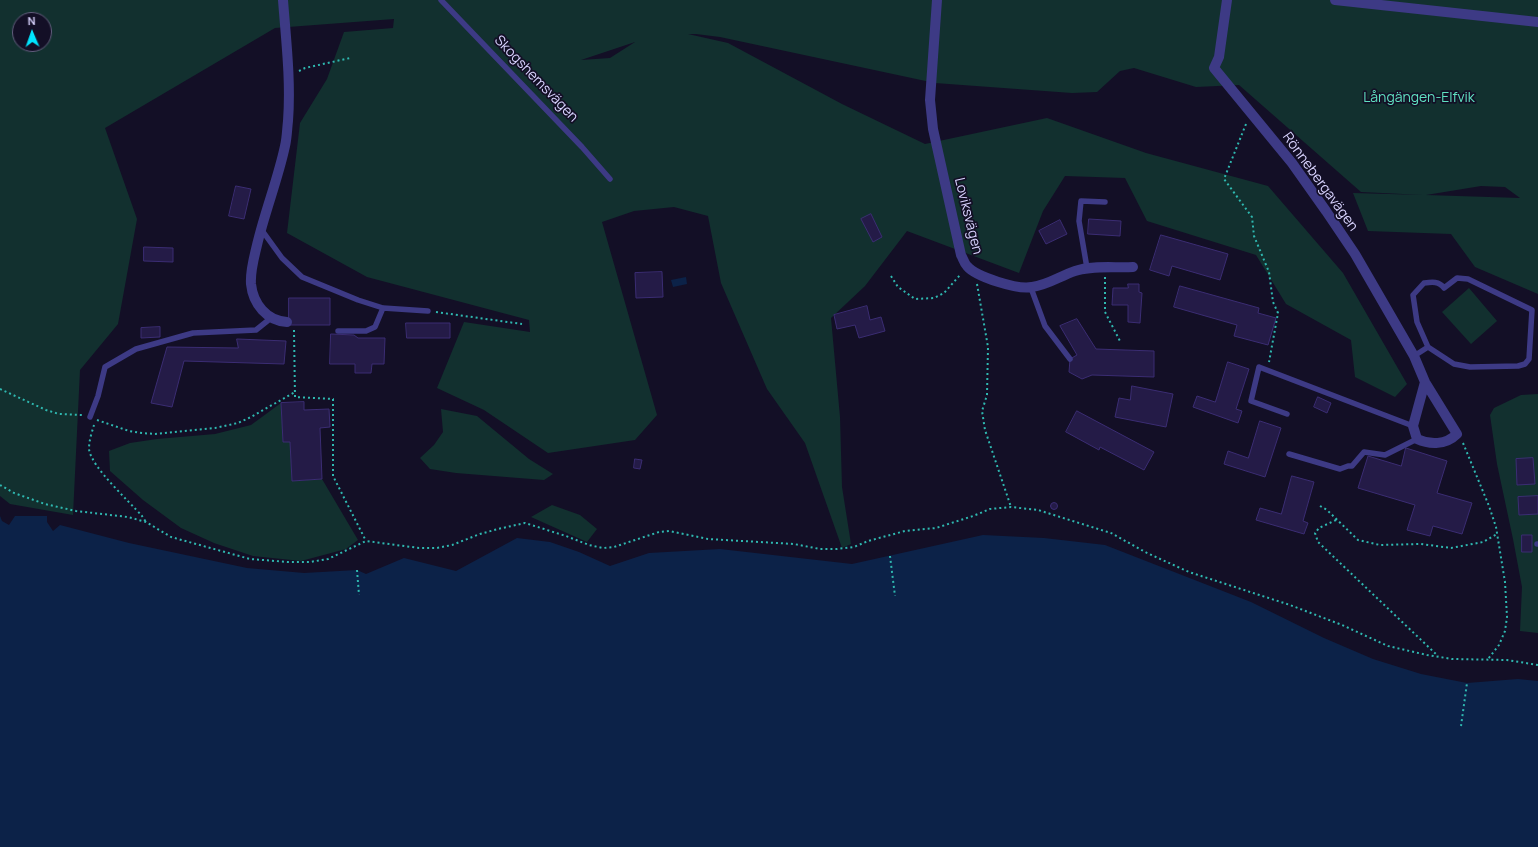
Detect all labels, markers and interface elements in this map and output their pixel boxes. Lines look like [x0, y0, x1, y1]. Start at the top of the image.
north arrow [12, 12, 52, 52]
text: N [27, 13, 36, 28]
street label: Skogshemsvägen [490, 32, 582, 126]
park label: Långängen-Elfvik [1363, 90, 1475, 106]
street label: Rönnebergavägen [1279, 129, 1361, 235]
street label: Loviksvägen [950, 176, 986, 256]

